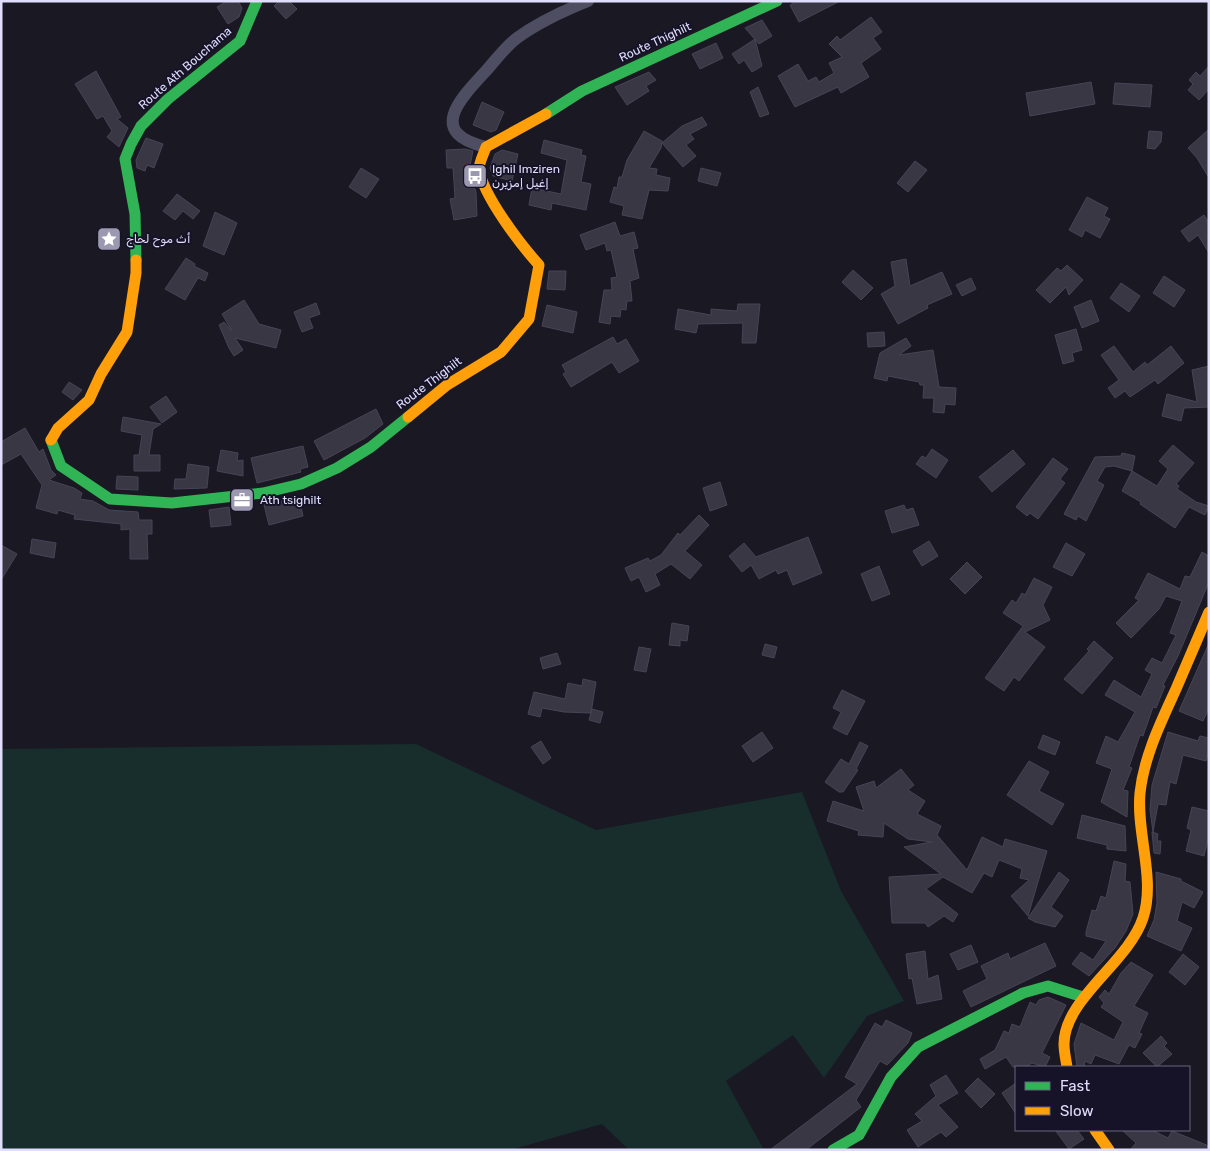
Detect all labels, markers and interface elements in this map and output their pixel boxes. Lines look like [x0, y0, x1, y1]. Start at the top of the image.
street label: Route Thighilt [617, 19, 694, 65]
street label: Route Ath Bouchama [136, 24, 234, 112]
place label: Ighil Imziren إغيل إمزيرن [492, 162, 560, 191]
bus stop icon: Ighil Imziren إغيل إمزيرن [462, 163, 488, 189]
place icon: أث موح لحاج [96, 226, 122, 252]
place label: أث موح لحاج [126, 232, 190, 248]
street label: Route Thighilt [394, 354, 465, 412]
office icon: Ath tsighilt [229, 487, 255, 513]
place label: Ath tsighilt [260, 493, 321, 507]
legend [1015, 1066, 1190, 1131]
text: Fast [1060, 1077, 1090, 1095]
text: Slow [1060, 1102, 1093, 1120]

